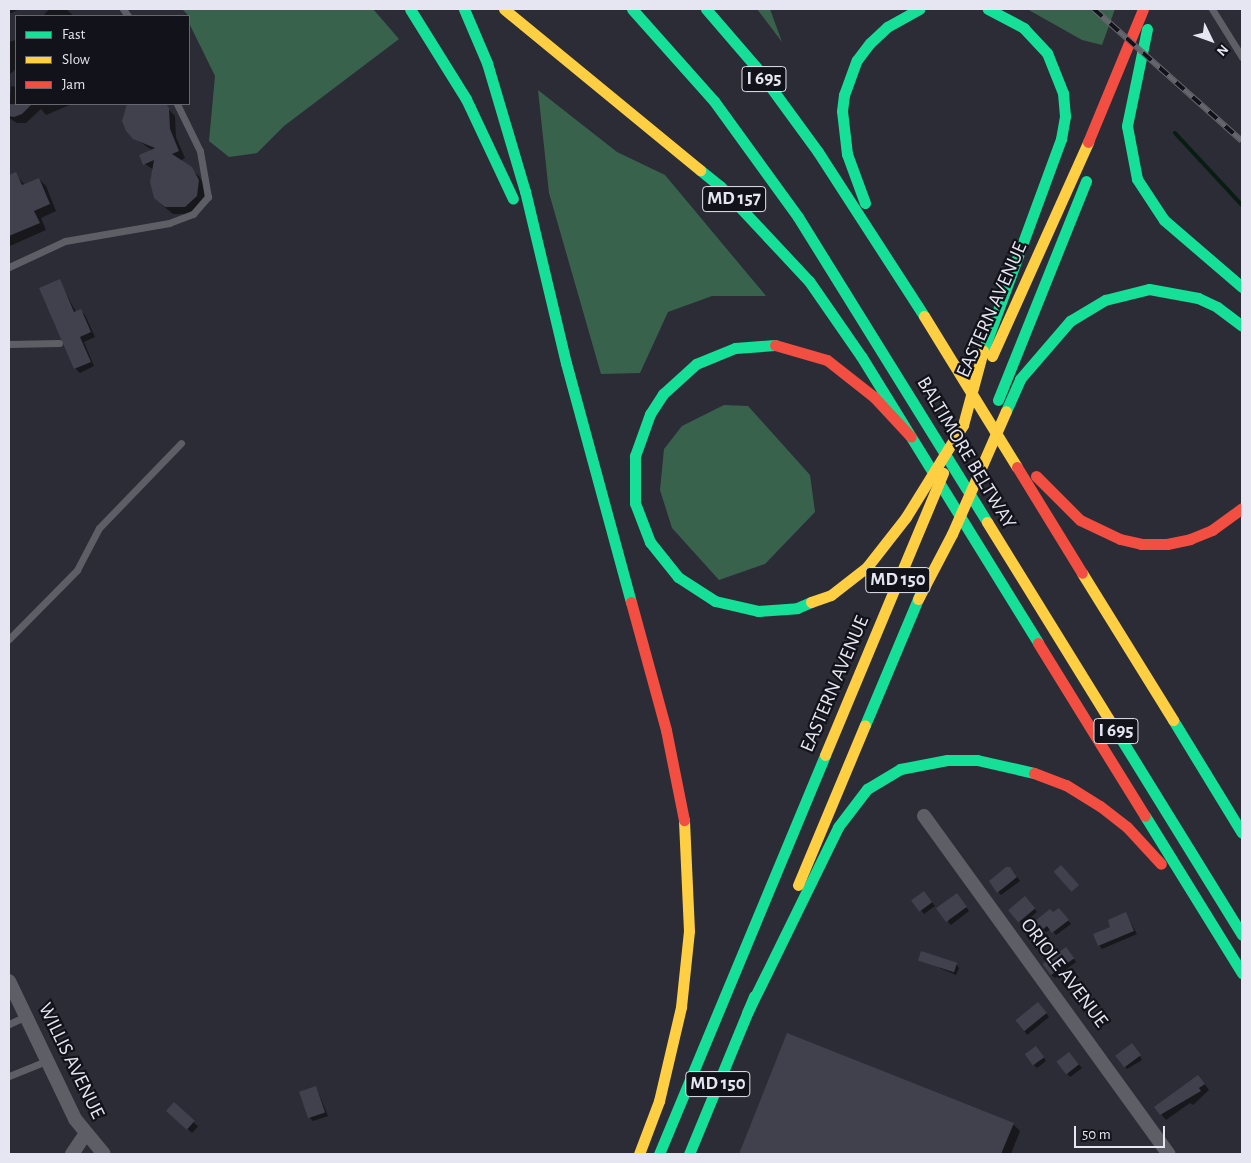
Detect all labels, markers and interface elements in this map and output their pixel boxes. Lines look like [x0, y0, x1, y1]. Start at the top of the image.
legend [15, 15, 190, 105]
north arrow [1186, 15, 1236, 65]
text: Fast [62, 27, 85, 42]
text: N [1214, 42, 1231, 58]
text: Slow [62, 52, 90, 67]
road number: I 695 [740, 62, 788, 96]
text: Jam [62, 77, 85, 92]
road number: MD 157 [702, 182, 766, 215]
street label: EASTERN AVENUE [951, 239, 1033, 381]
street label: BALTIMORE BELTWAY [911, 372, 1021, 534]
road number: MD 150 [864, 564, 932, 596]
street label: EASTERN AVENUE [795, 612, 875, 756]
road number: I 695 [1092, 714, 1140, 748]
street label: ORIOLE AVENUE [1015, 914, 1113, 1032]
street label: WILLIS AVENUE [33, 999, 109, 1123]
road number: MD 150 [684, 1068, 752, 1100]
scale bar [1076, 1116, 1167, 1148]
text: 50 m [1082, 1127, 1111, 1142]

